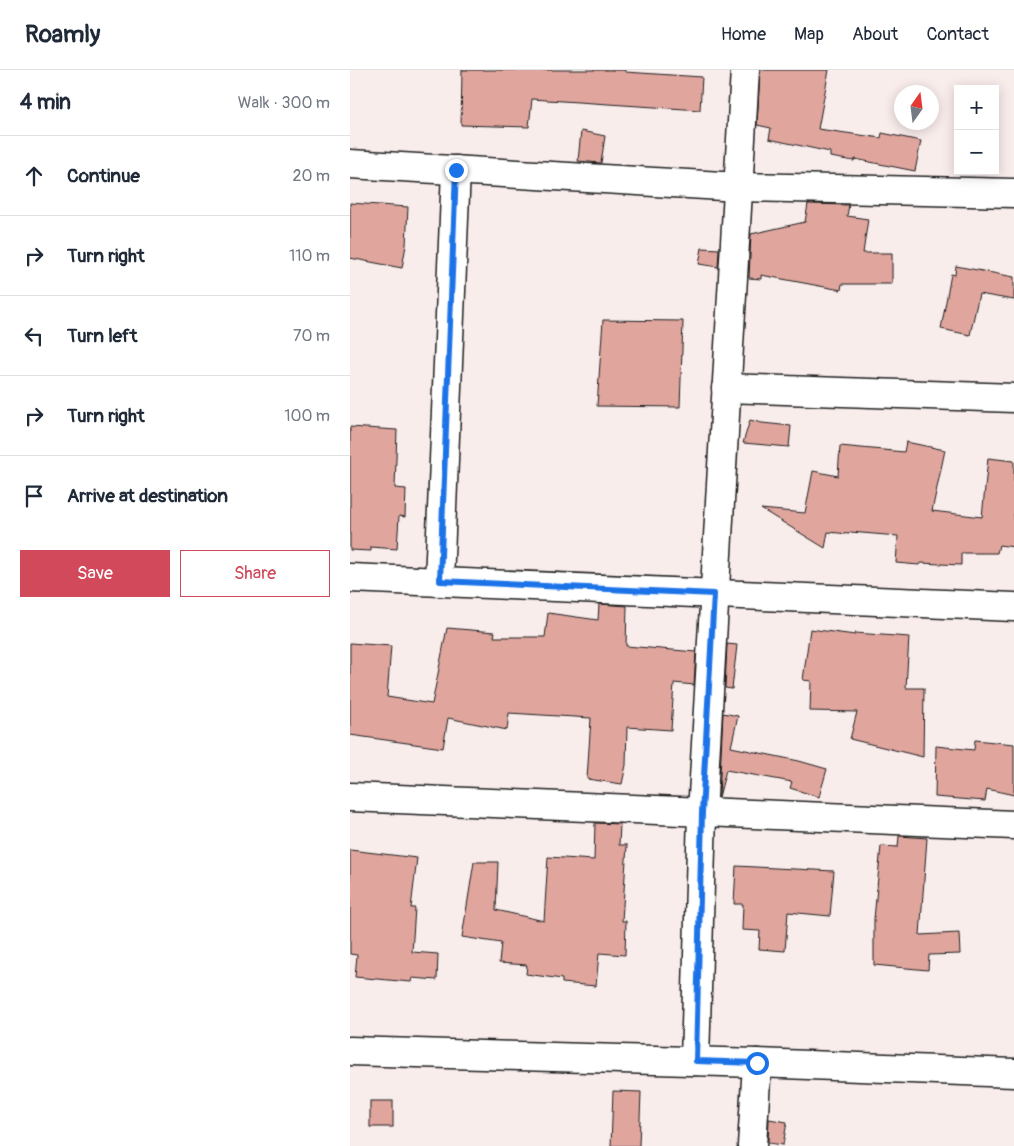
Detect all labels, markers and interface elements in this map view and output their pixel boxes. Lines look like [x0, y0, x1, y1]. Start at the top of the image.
text: Roamly [25, 20, 100, 49]
text: Home [721, 23, 766, 46]
text: Map [794, 23, 824, 46]
text: About [852, 23, 898, 46]
text: Contact [926, 23, 989, 46]
north arrow [894, 85, 939, 130]
map controls [954, 85, 999, 175]
button: + [954, 85, 999, 130]
text: 4 min [20, 89, 71, 116]
text: Walk · 300 m [238, 93, 330, 113]
button: − [954, 130, 999, 175]
route end [445, 159, 468, 182]
icon: ahead [20, 162, 48, 190]
text: Continue [67, 164, 140, 188]
text: 20 m [292, 166, 330, 186]
icon: right [20, 242, 48, 270]
text: Turn right [67, 244, 145, 268]
text: 110 m [289, 246, 330, 266]
icon: left [20, 322, 48, 350]
text: Turn left [67, 324, 137, 348]
text: 70 m [293, 326, 330, 346]
icon: right [20, 402, 48, 430]
text: Turn right [67, 404, 145, 428]
text: 100 m [284, 406, 330, 426]
icon: arrive [20, 482, 48, 510]
text: Arrive at destination [67, 484, 228, 508]
button: Save [20, 550, 170, 597]
button: Share [180, 550, 330, 597]
route start [746, 1052, 769, 1075]

